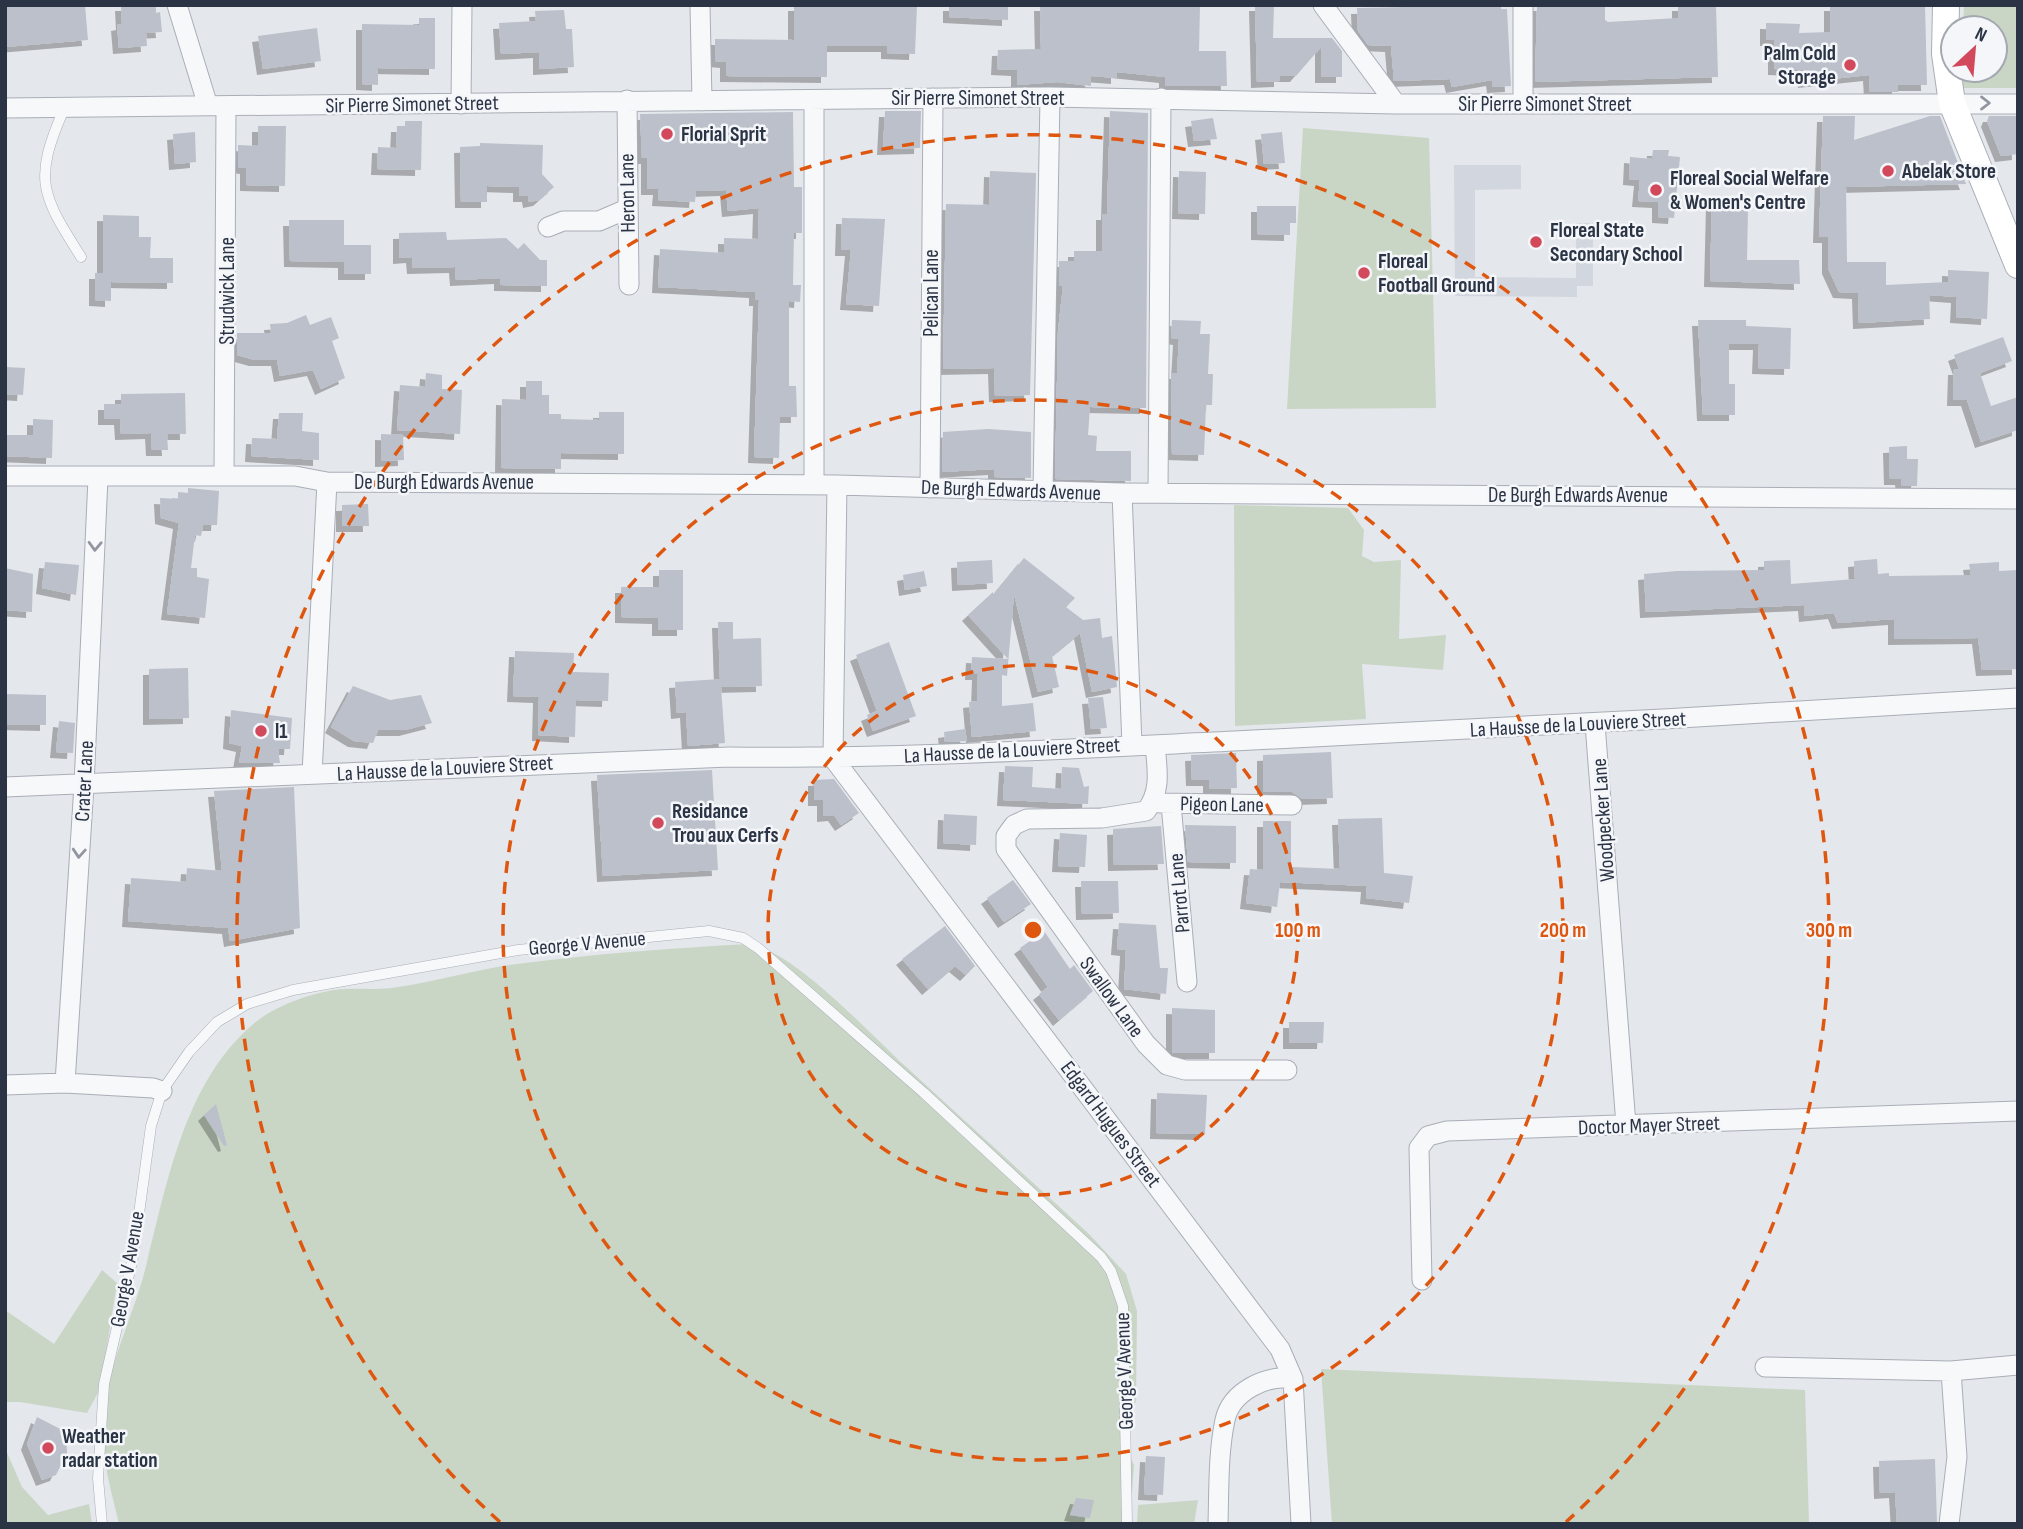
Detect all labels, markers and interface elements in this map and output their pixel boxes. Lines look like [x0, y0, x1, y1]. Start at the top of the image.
north arrow [1939, 14, 2009, 84]
text: N [1971, 23, 1990, 48]
place label: Palm Cold Storage [1763, 41, 1836, 90]
marker: Palm Cold Storage [1842, 57, 1858, 73]
street label: Sir Pierre Simonet Street [891, 86, 1065, 111]
street label: Sir Pierre Simonet Street [325, 90, 499, 119]
street label: Sir Pierre Simonet Street [1458, 92, 1632, 117]
one-way arrow [1980, 96, 1991, 111]
place label: Florial Sprit [681, 122, 766, 147]
marker: Florial Sprit [659, 126, 675, 142]
street label: Heron Lane [614, 153, 641, 233]
place label: Abelak Store [1901, 159, 1996, 184]
marker: Abelak Store [1880, 163, 1896, 179]
place label: Floreal Social Welfare & Women's Centre [1670, 166, 1829, 215]
marker: Floreal Social Welfare & Women's Centre [1648, 182, 1664, 198]
place label: Floreal State Secondary School [1550, 218, 1682, 267]
marker: Floreal State Secondary School [1528, 234, 1544, 250]
street label: Strudwick Lane [215, 237, 240, 345]
street label: Pelican Lane [919, 249, 944, 337]
place label: Floreal Football Ground [1378, 249, 1495, 298]
marker: Floreal Football Ground [1356, 265, 1372, 281]
street label: De Burgh Edwards Avenue [354, 470, 534, 495]
street label: De Burgh Edwards Avenue [921, 475, 1101, 506]
street label: De Burgh Edwards Avenue [1488, 483, 1668, 508]
one-way arrow [88, 541, 103, 552]
street label: La Hausse de la Louviere Street [1469, 706, 1687, 743]
place label: l1 [275, 719, 288, 744]
marker: l1 [253, 723, 269, 739]
street label: La Hausse de la Louviere Street [903, 732, 1121, 769]
street label: Crater Lane [70, 740, 99, 822]
street label: La Hausse de la Louviere Street [336, 750, 554, 787]
street label: Woodpecker Lane [1587, 757, 1620, 883]
street label: Pigeon Lane [1180, 791, 1264, 818]
place label: Residance Trou aux Cerfs [672, 799, 779, 848]
marker: Residance Trou aux Cerfs [650, 815, 666, 831]
one-way arrow [72, 848, 87, 859]
street label: Parrot Lane [1164, 852, 1195, 934]
centre of rings [1021, 918, 1045, 942]
text: 100 m [1275, 918, 1321, 943]
text: 200 m [1540, 918, 1586, 943]
text: 300 m [1806, 918, 1852, 943]
street label: George V Avenue [527, 926, 647, 961]
street label: Swallow Lane [1074, 952, 1149, 1042]
street label: Edgard Hugues Street [1055, 1056, 1166, 1192]
street label: Doctor Mayer Street [1578, 1111, 1720, 1140]
street label: George V Avenue [105, 1209, 150, 1329]
street label: George V Avenue [1110, 1312, 1139, 1430]
place label: Weather radar station [62, 1424, 158, 1473]
marker: Weather radar station [40, 1440, 56, 1456]

